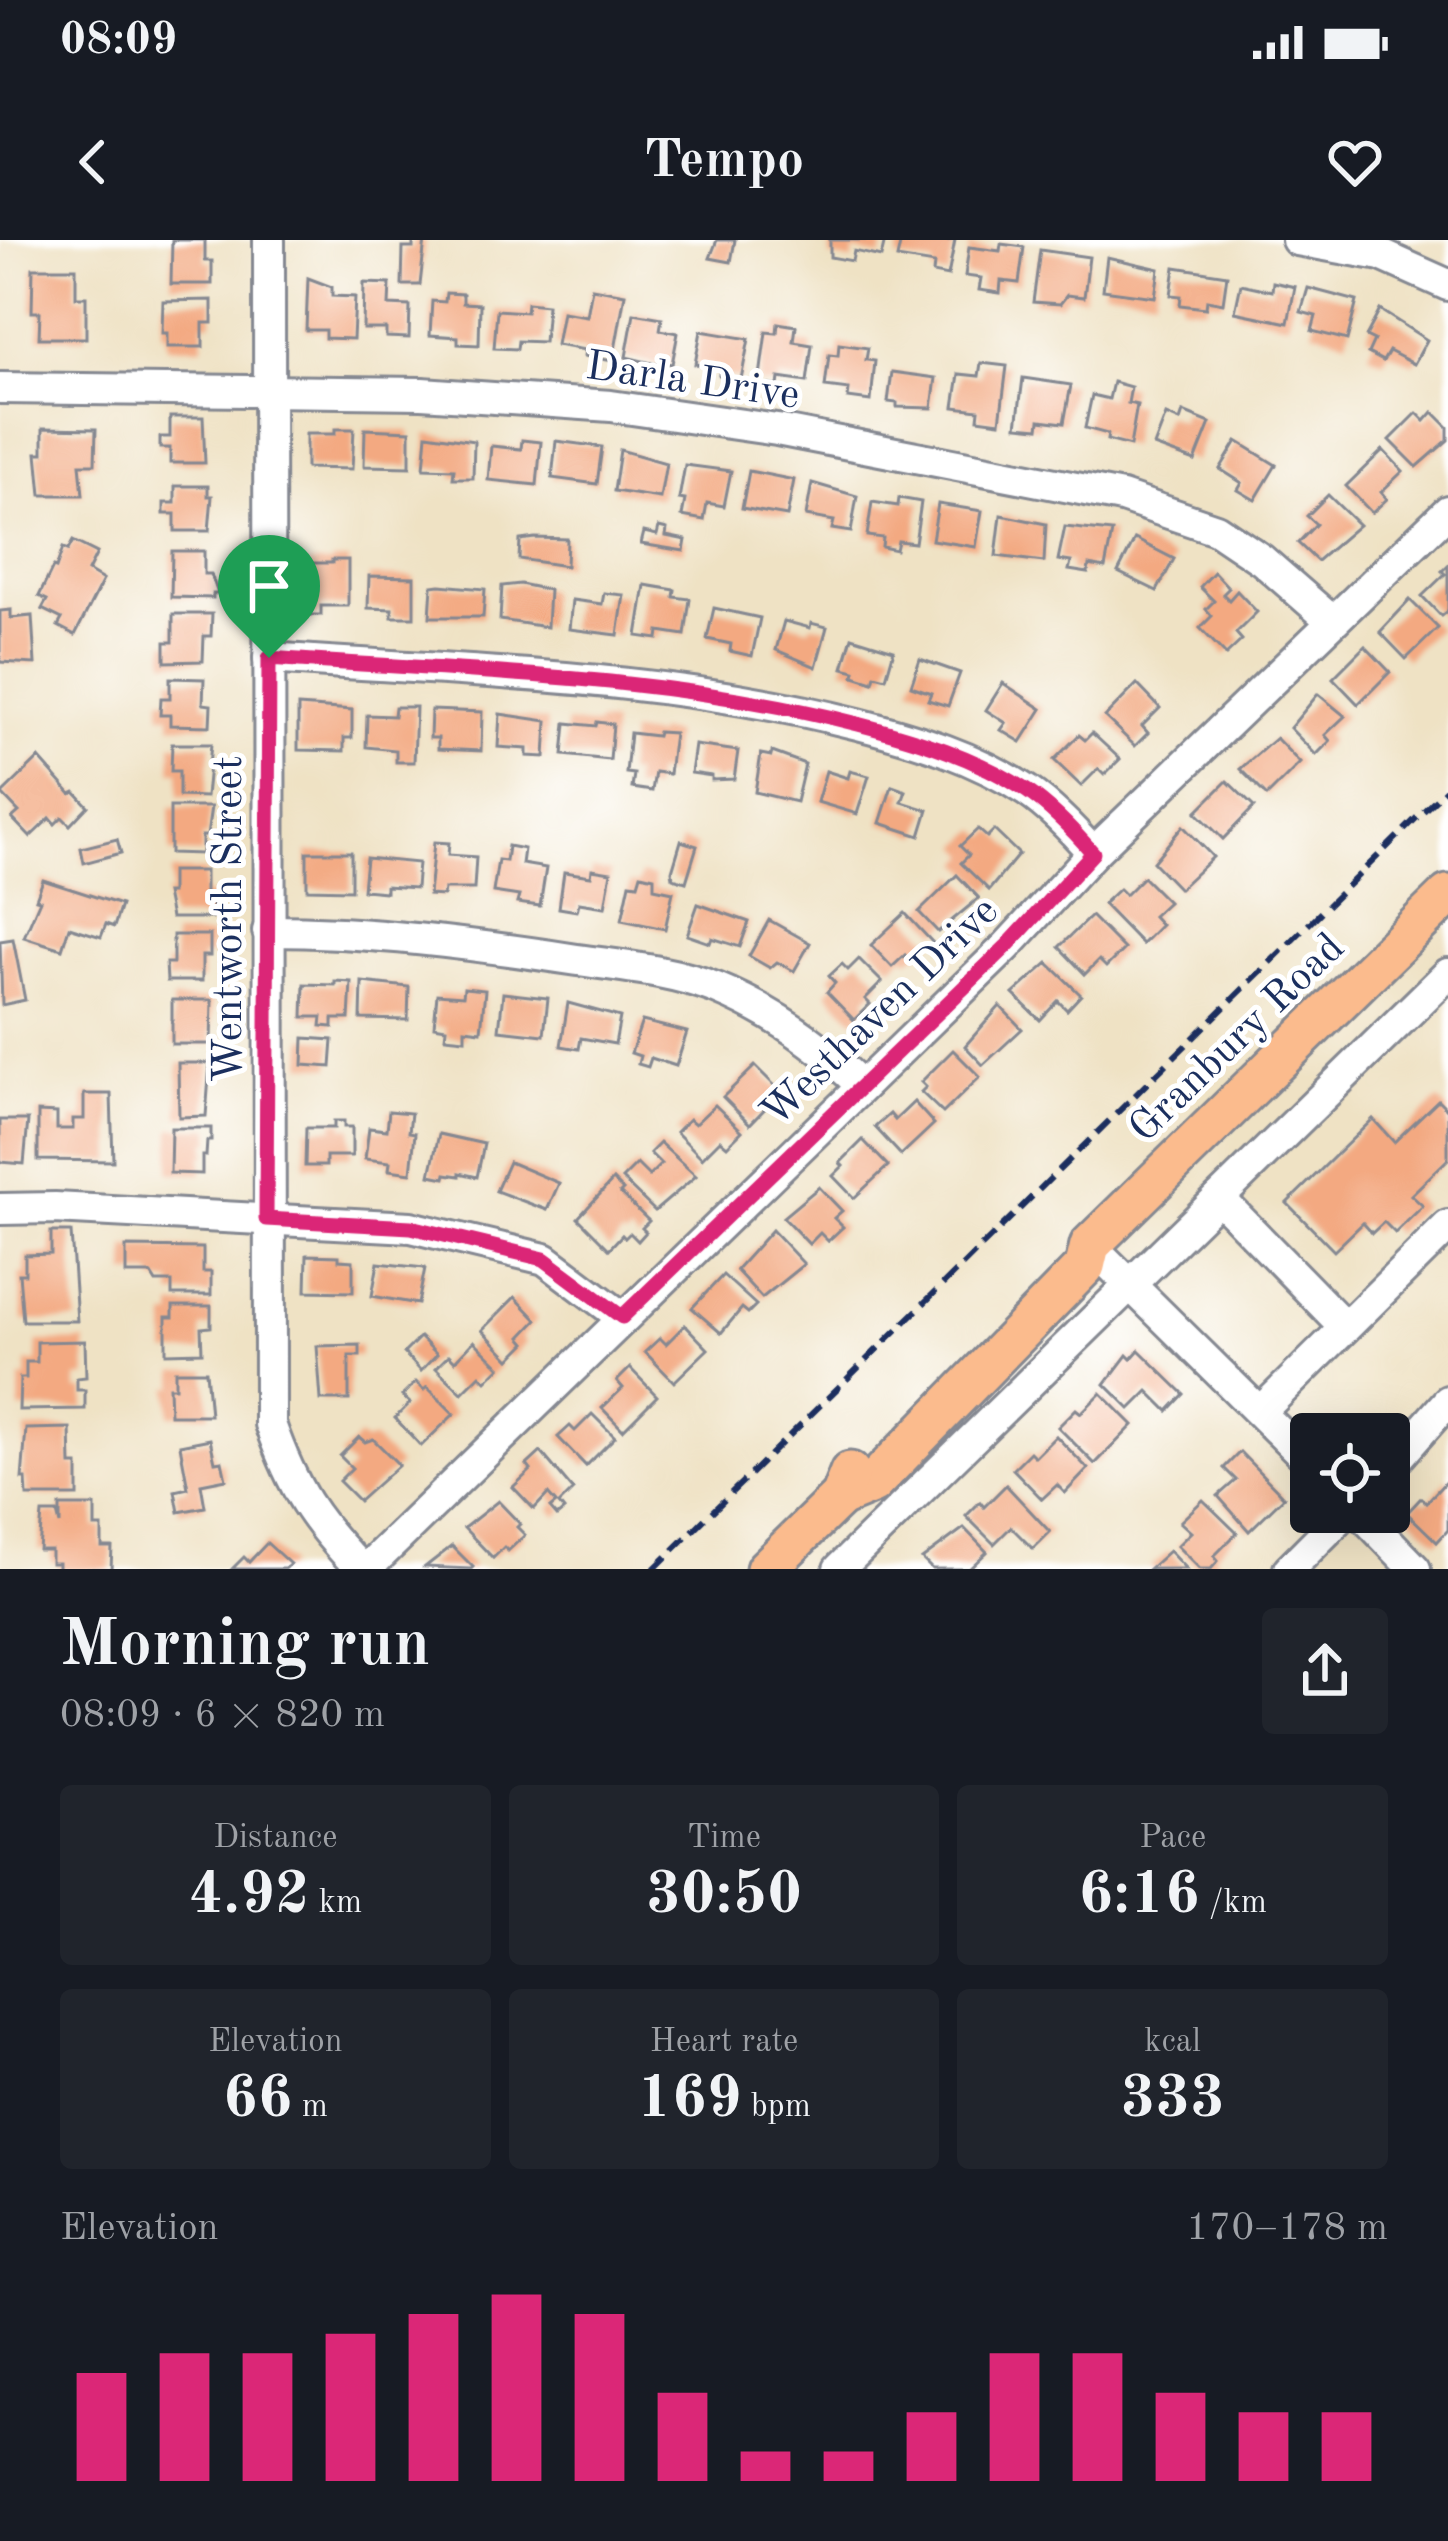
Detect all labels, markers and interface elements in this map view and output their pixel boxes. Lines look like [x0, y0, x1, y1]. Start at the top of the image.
text: 08:09 [60, 19, 177, 64]
icon: back [60, 129, 126, 195]
icon: heart [1322, 129, 1388, 195]
text: Tempo [644, 135, 804, 189]
street label: Darla Drive [583, 346, 802, 418]
pin [218, 535, 320, 658]
icon: arrive [236, 553, 302, 619]
street label: Wentworth Street [209, 756, 251, 1082]
street label: Westhaven Drive [755, 890, 1007, 1136]
street label: Granbury Road [1123, 927, 1353, 1151]
map controls [1290, 1413, 1410, 1533]
button: locate [1290, 1413, 1410, 1533]
button: share [1262, 1608, 1388, 1734]
text: Morning run [60, 1614, 430, 1680]
text: 08:09 · 6 × 820 m [60, 1696, 385, 1735]
text: Distance [213, 1822, 337, 1855]
text: Time [687, 1822, 761, 1855]
text: Pace [1139, 1822, 1206, 1855]
text: 4.92 [188, 1866, 310, 1926]
text: 30:50 [646, 1866, 802, 1926]
text: 6:16 [1078, 1866, 1200, 1926]
text: km [310, 1887, 362, 1920]
text: /km [1200, 1887, 1267, 1920]
text: Elevation [208, 2026, 342, 2059]
text: Heart rate [650, 2026, 798, 2059]
text: kcal [1144, 2026, 1201, 2059]
text: 66 [223, 2070, 292, 2130]
text: 169 [637, 2070, 741, 2130]
text: 333 [1120, 2070, 1225, 2130]
text: m [292, 2091, 328, 2124]
text: bpm [741, 2091, 811, 2124]
text: Elevation [60, 2209, 219, 2248]
text: 170–178 m [1186, 2209, 1388, 2248]

